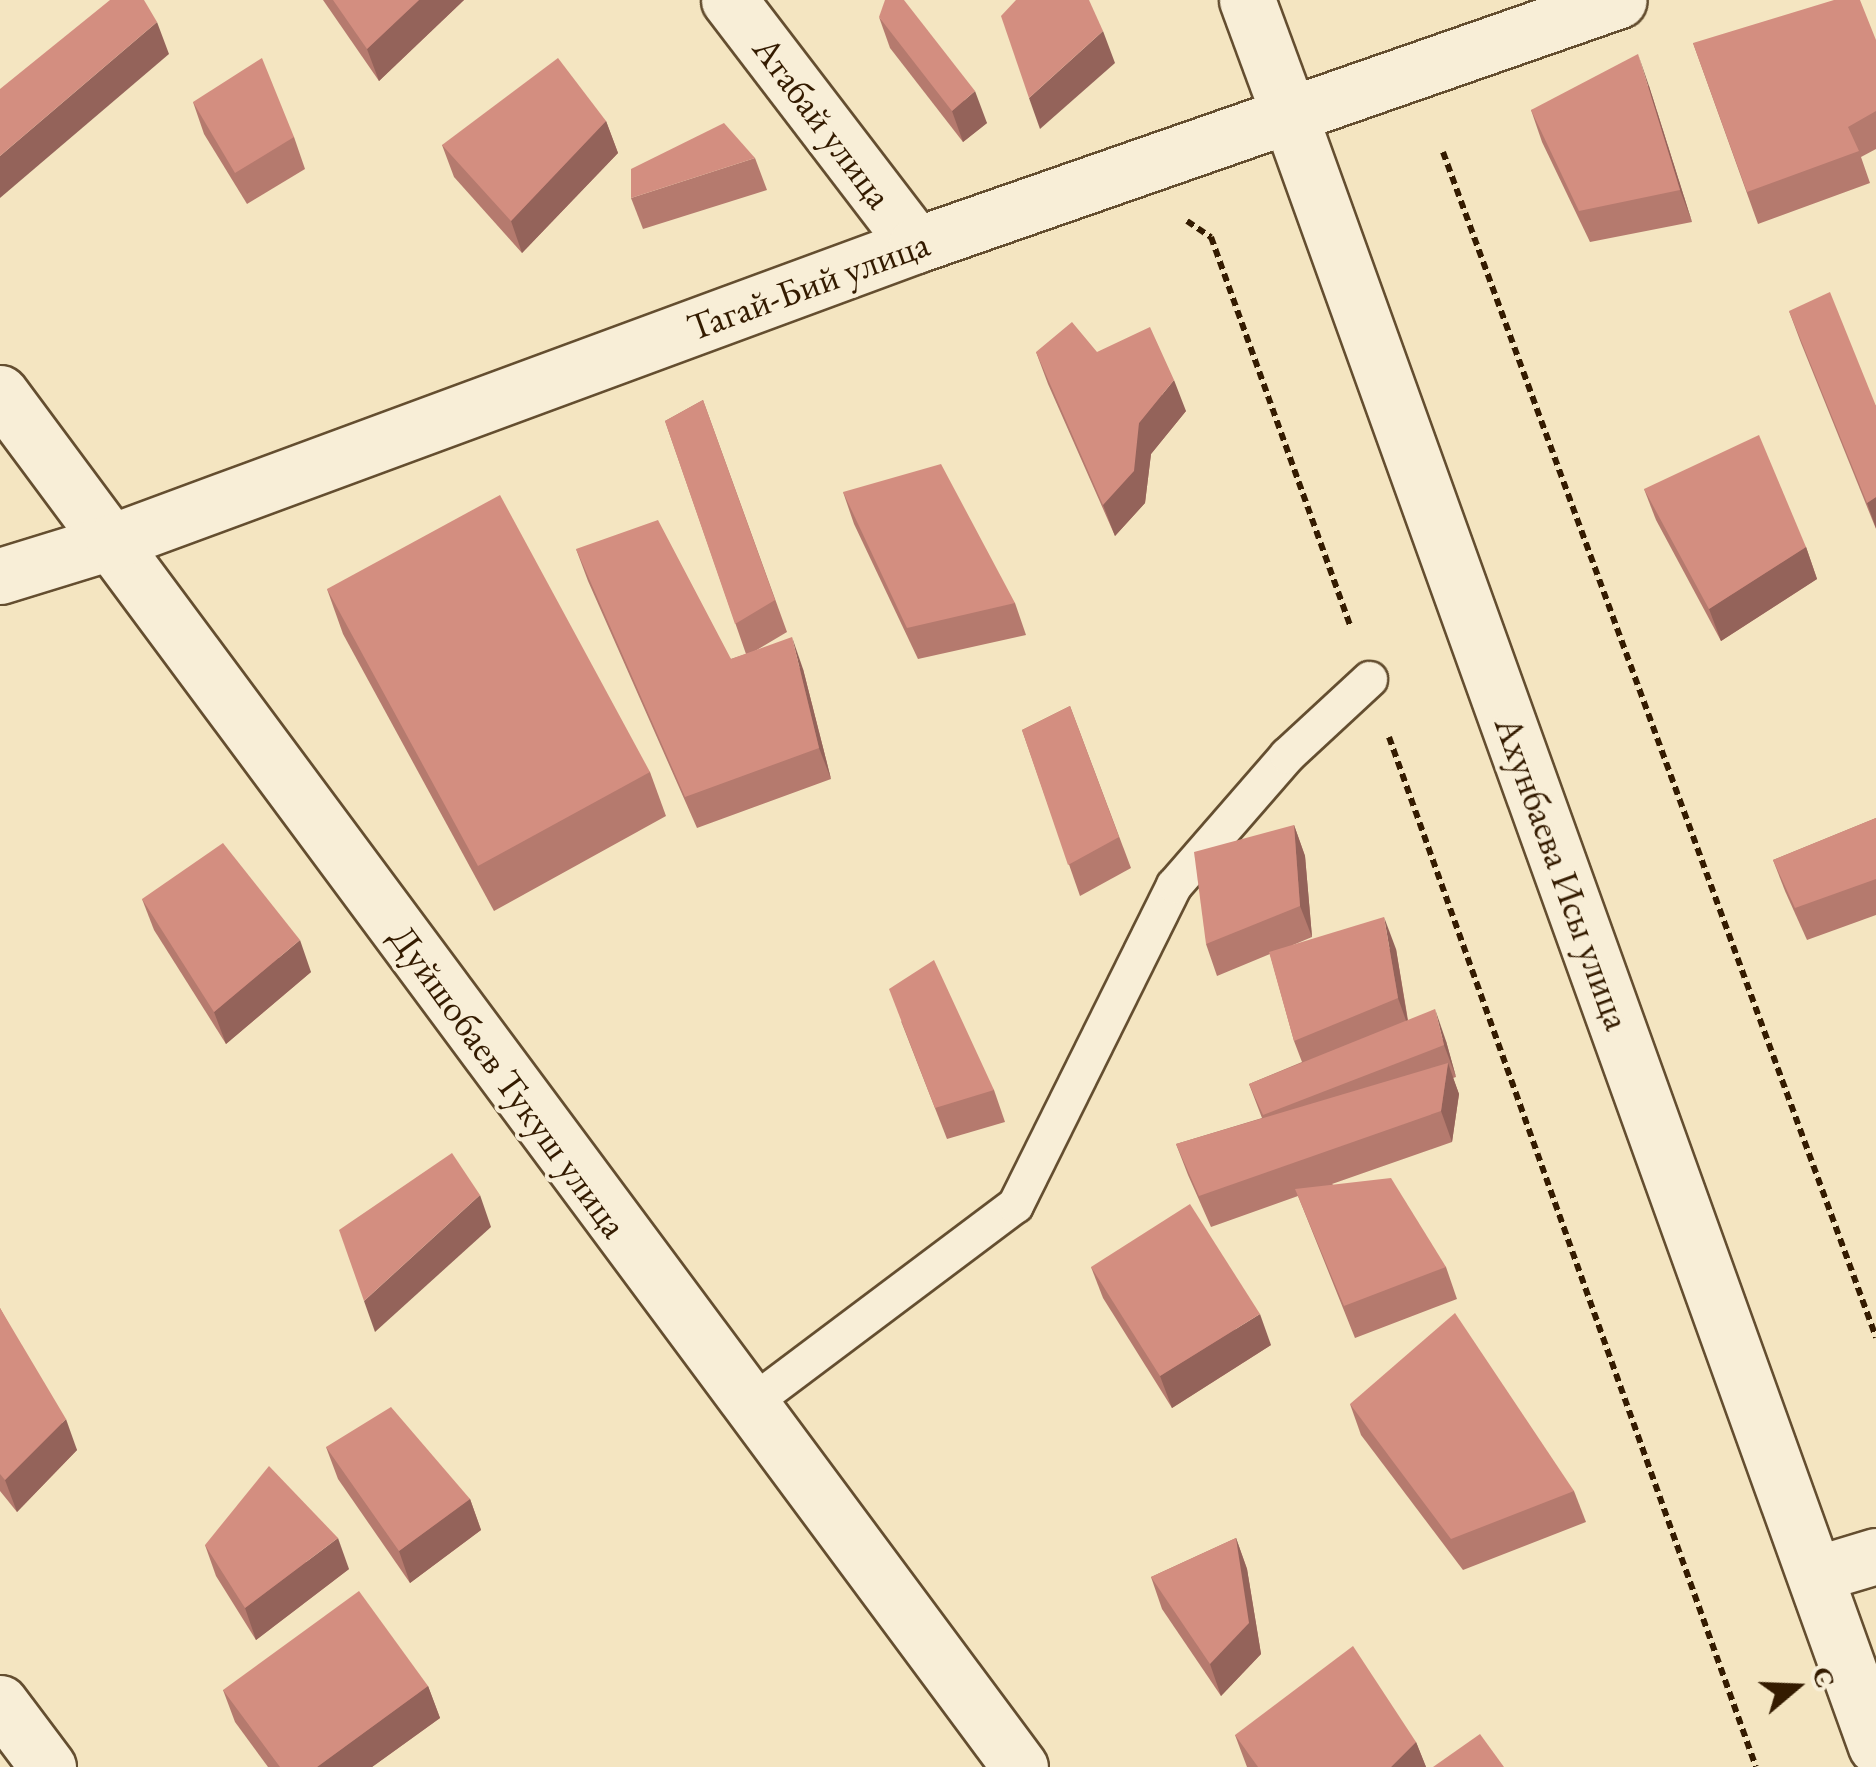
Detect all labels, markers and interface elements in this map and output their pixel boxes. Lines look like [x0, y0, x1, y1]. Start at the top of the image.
street label: Атабай улица [743, 27, 903, 217]
street label: Тагай-Бий улица [681, 220, 935, 350]
street label: Ахунбаева Исы улица [1485, 710, 1641, 1036]
street label: Дуйшобаев Тукуш улица [380, 916, 638, 1246]
north arrow [1746, 1637, 1846, 1737]
text: С [1804, 1662, 1845, 1692]

